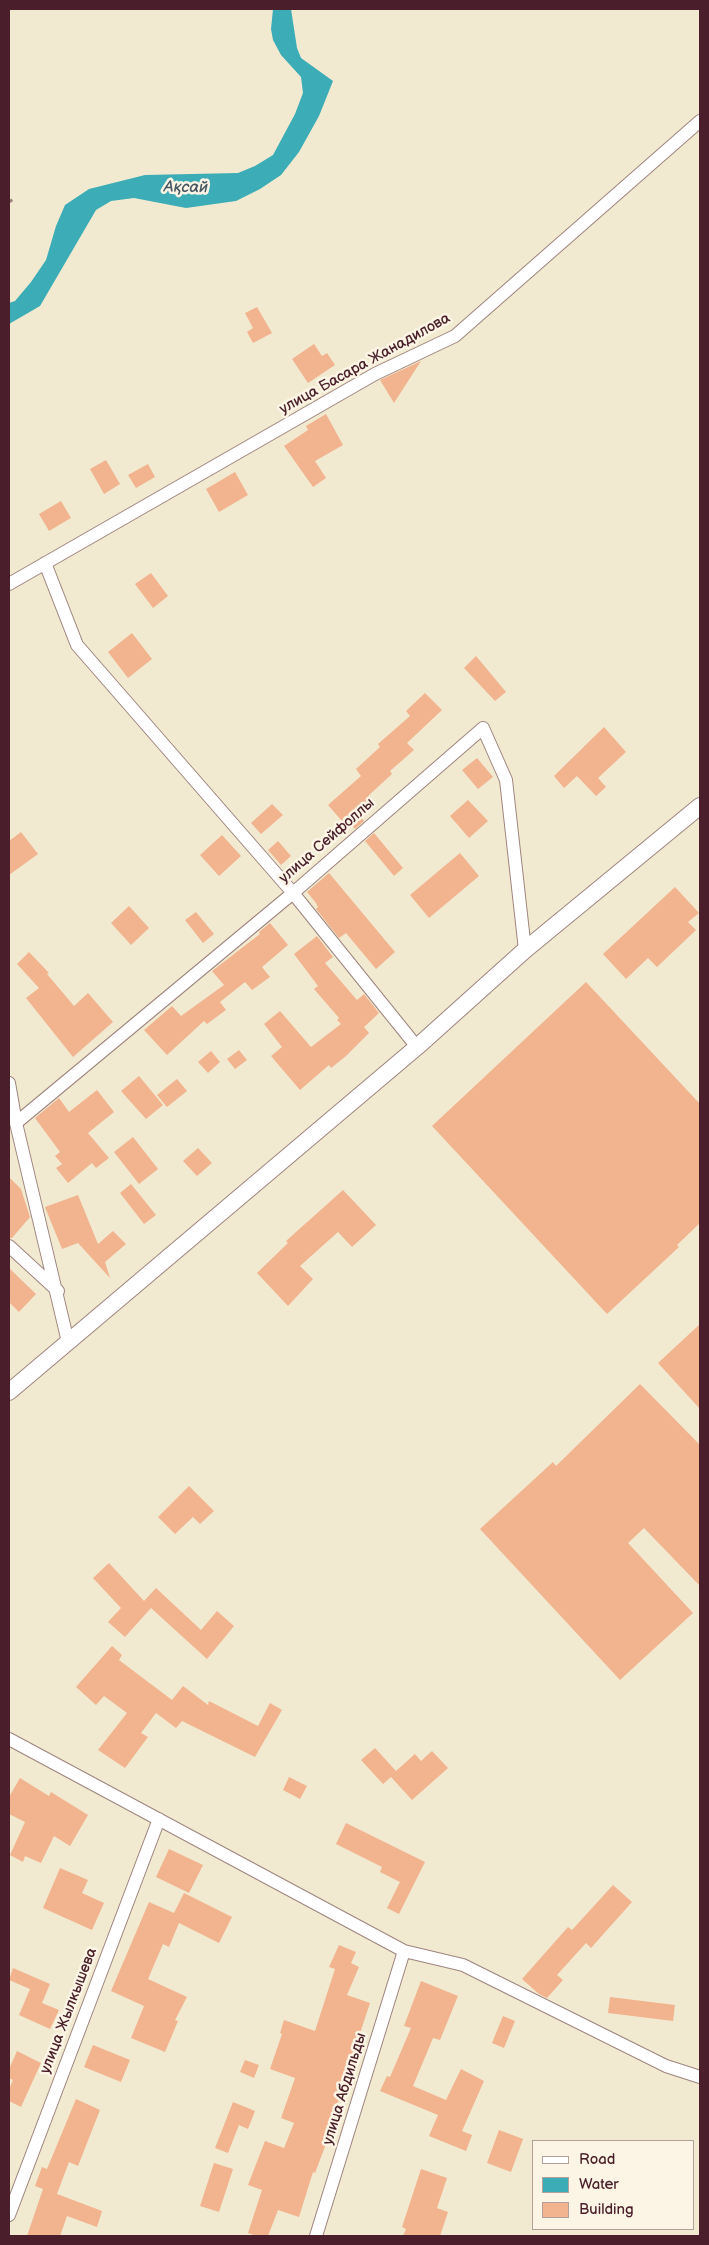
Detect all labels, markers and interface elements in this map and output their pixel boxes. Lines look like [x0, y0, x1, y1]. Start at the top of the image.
water label: Ақсай [164, 178, 208, 198]
street label: улица Басара Жанадилова [277, 310, 453, 418]
street label: улица Сейфоллы [276, 795, 378, 887]
street label: улица Жылкышева [37, 1946, 101, 2076]
street label: улица Абдильды [319, 2031, 371, 2147]
legend [532, 2140, 694, 2230]
text: Road [579, 2150, 615, 2169]
text: Water [579, 2175, 619, 2194]
text: Building [579, 2200, 634, 2219]

